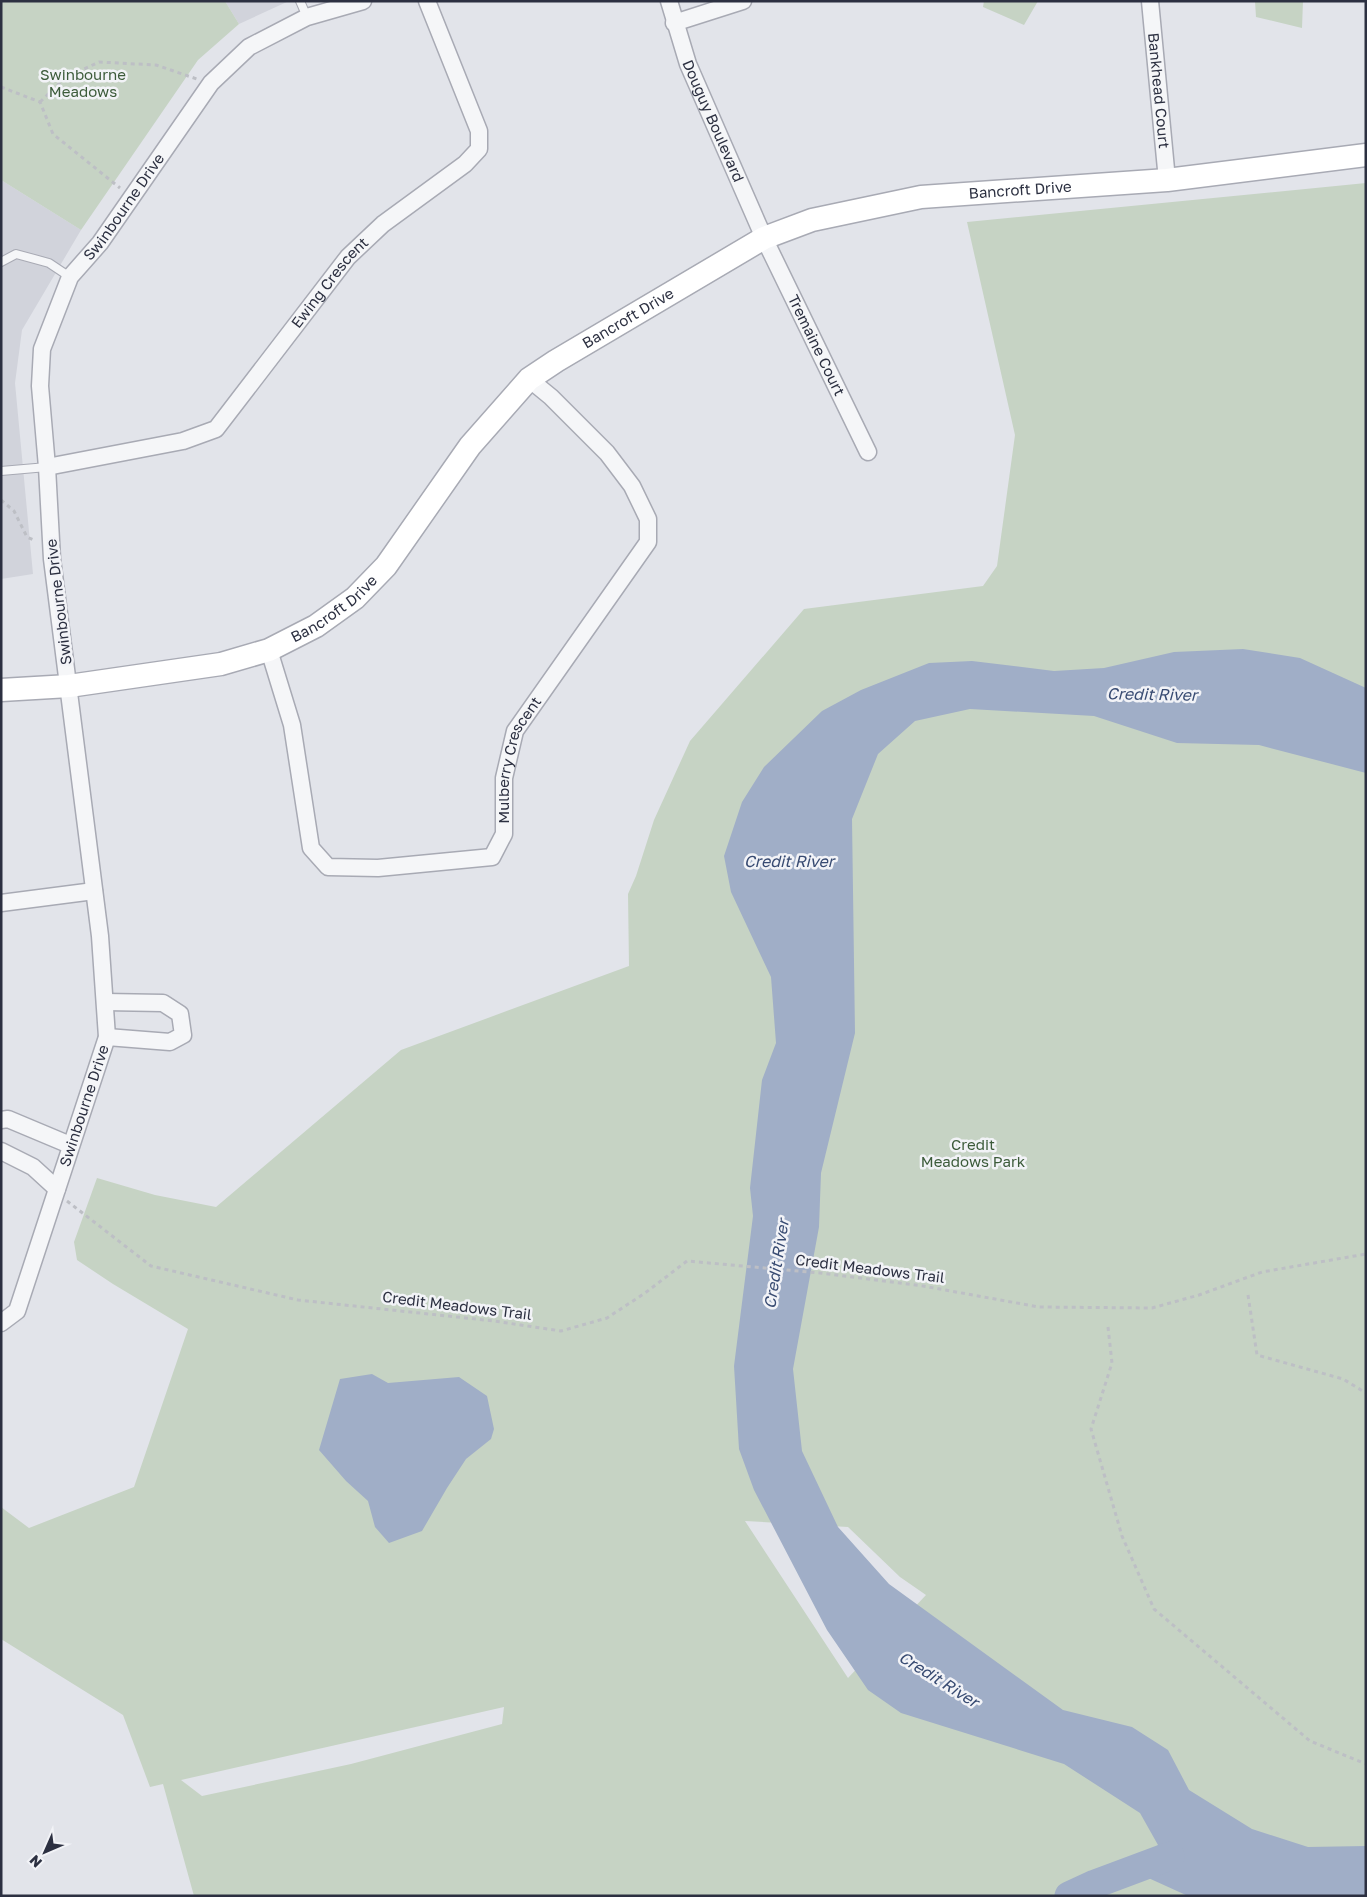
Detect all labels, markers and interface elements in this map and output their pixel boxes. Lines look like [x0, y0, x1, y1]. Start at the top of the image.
street label: Bankhead Court [1145, 32, 1174, 149]
street label: Douguy Boulevard [679, 57, 748, 185]
park label: Swinbourne Meadows [40, 65, 126, 100]
street label: Swinbourne Drive [79, 149, 168, 263]
street label: Bancroft Drive [968, 177, 1073, 202]
street label: Ewing Crescent [287, 233, 371, 331]
street label: Bancroft Drive [579, 283, 677, 352]
street label: Tremaine Court [785, 291, 849, 398]
street label: Swinbourne Drive [41, 538, 75, 666]
street label: Bancroft Drive [287, 571, 381, 645]
water label: Credit River [1107, 683, 1200, 705]
street label: Mulberry Crescent [494, 693, 544, 824]
water label: Credit River [744, 851, 837, 871]
street label: Swinbourne Drive [55, 1042, 112, 1169]
park label: Credit Meadows Park [921, 1135, 1026, 1170]
water label: Credit River [759, 1215, 793, 1310]
street label: Credit Meadows Trail [794, 1250, 946, 1286]
street label: Credit Meadows Trail [381, 1287, 533, 1323]
water label: Credit River [895, 1647, 985, 1713]
north arrow [20, 1827, 70, 1877]
text: N [26, 1852, 45, 1871]

